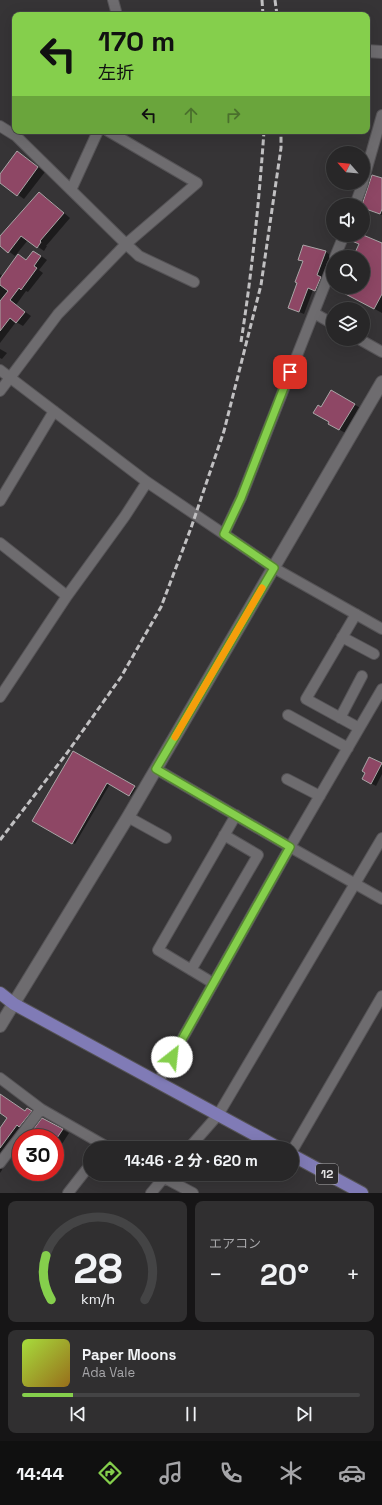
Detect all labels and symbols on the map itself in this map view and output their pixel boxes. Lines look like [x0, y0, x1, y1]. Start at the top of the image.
north arrow [326, 146, 370, 190]
pin [273, 355, 307, 389]
position arrow [151, 1036, 193, 1078]
speed limit sign: 30 [12, 1129, 64, 1181]
road number: 12 [316, 1164, 338, 1184]

